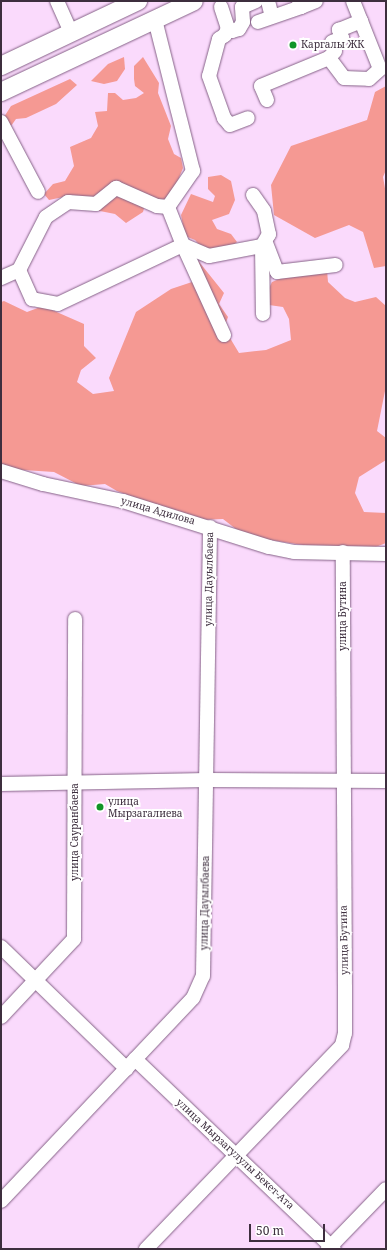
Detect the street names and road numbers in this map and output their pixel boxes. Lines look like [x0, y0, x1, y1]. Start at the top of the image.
street label: улица Адилова [120, 495, 196, 527]
street label: улица Дауылбаева [202, 532, 216, 626]
street label: улица Бутина [337, 581, 349, 651]
street label: улица Сауранбаева [69, 783, 81, 881]
street label: улица Дауылбаева [198, 856, 212, 950]
street label: улица Бутина [337, 905, 351, 975]
street label: улица Мырзагулулы Бекет-Ата [174, 1096, 296, 1212]

